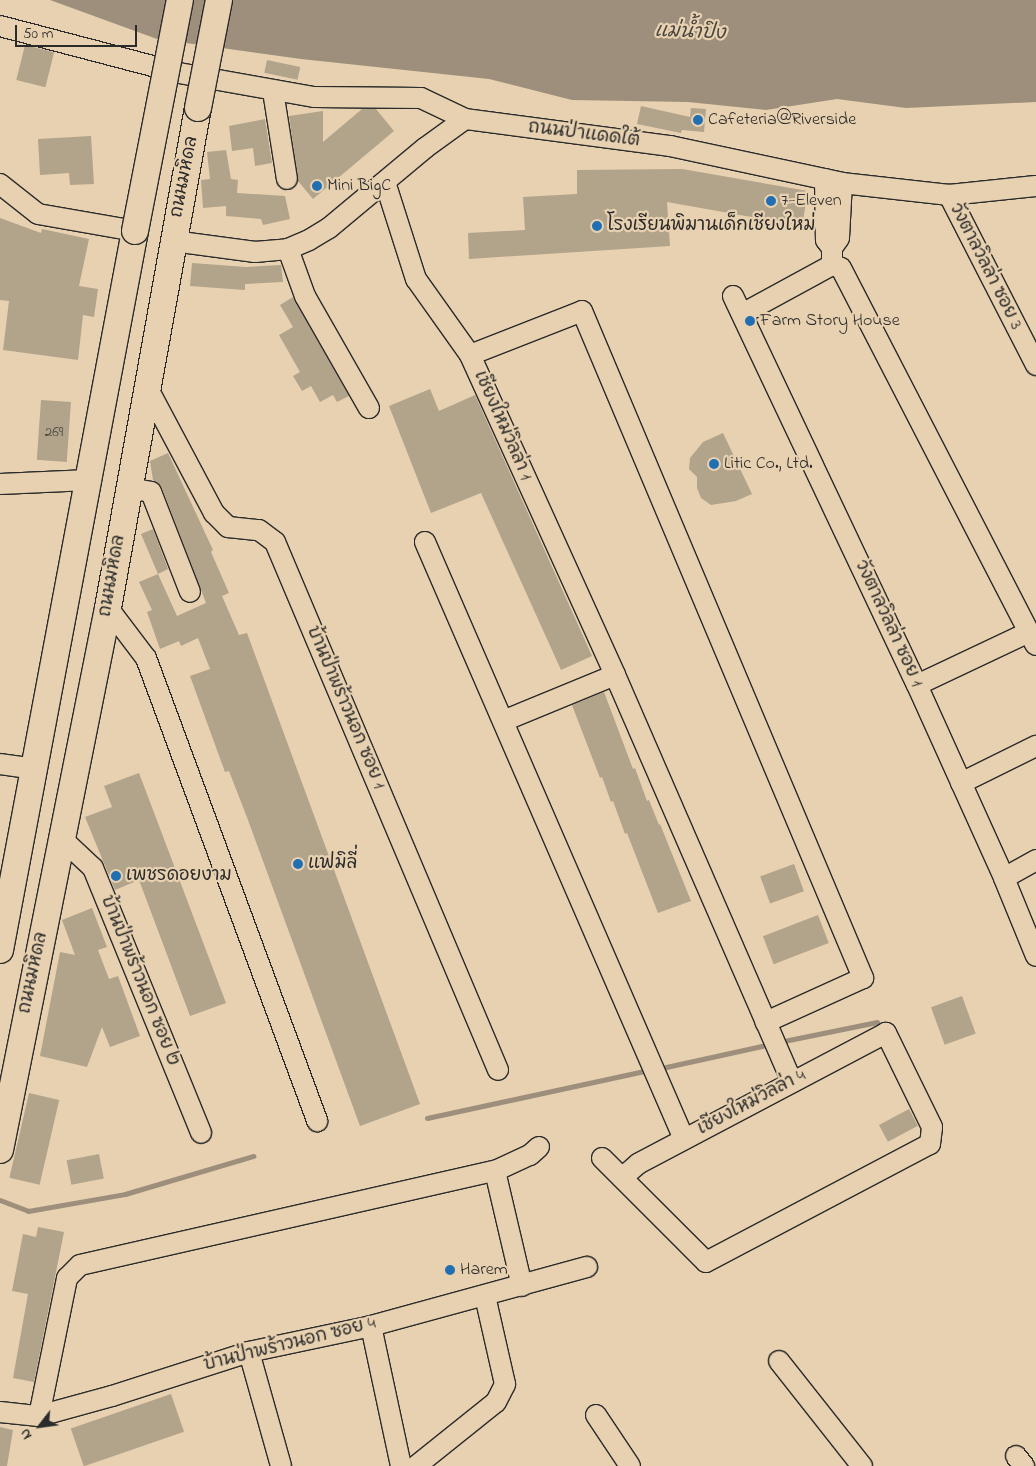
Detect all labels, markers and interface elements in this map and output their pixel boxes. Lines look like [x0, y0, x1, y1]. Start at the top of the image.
scale bar [18, 15, 140, 47]
water label: แม่น้ำปิง [654, 20, 726, 46]
text: 50 m [23, 23, 53, 45]
place label: Cafeteria@Riverside [708, 109, 856, 131]
marker: Cafeteria@Riverside [692, 114, 704, 126]
street label: ถนนป่าแดดใต้ [527, 117, 641, 153]
street label: ถนนมหิดล [166, 134, 204, 220]
place label: Mini BigC [327, 175, 391, 197]
marker: Mini BigC [311, 180, 323, 192]
place label: 7-Eleven [781, 190, 842, 212]
marker: 7-Eleven [765, 195, 777, 207]
street label: วังตาลวิลล่า ซอย 3 [944, 200, 1026, 334]
place label: โรงเรียนพิมานเด็กเชียงใหม่ [607, 215, 815, 237]
marker: โรงเรียนพิมานเด็กเชียงใหม่ [591, 220, 603, 232]
place label: Farm Story House [760, 310, 900, 332]
marker: Farm Story House [744, 315, 756, 327]
street label: เชียงใหม่วิลล่า 1 [468, 368, 536, 484]
house number: 269 [45, 424, 63, 442]
place label: Litic Co., Ltd. [724, 453, 813, 475]
marker: Litic Co., Ltd. [708, 458, 720, 470]
street label: ถนนมหิดล [95, 533, 131, 619]
street label: วังตาลวิลล่า ซอย 1 [849, 557, 927, 691]
street label: บ้านป่าพร้าวนอก ซอย 1 [301, 623, 389, 793]
place label: แฟมิลี่ [308, 853, 357, 875]
marker: แฟมิลี่ [292, 858, 304, 870]
place label: เพชรดอยงาม [126, 865, 232, 887]
marker: เพชรดอยงาม [110, 870, 122, 882]
street label: บ้านป่าพร้าวนอก ซอย ๒ [95, 893, 183, 1069]
street label: ถนนมหิดล [15, 930, 53, 1016]
street label: เชียงใหม่วิลล่า 4 [694, 1065, 810, 1141]
place label: Harem [460, 1259, 508, 1281]
marker: Harem [444, 1264, 456, 1276]
street label: บ้านป่าพร้าวนอก ซอย 4 [202, 1313, 378, 1377]
north arrow [15, 1401, 65, 1451]
text: N [15, 1424, 38, 1443]

